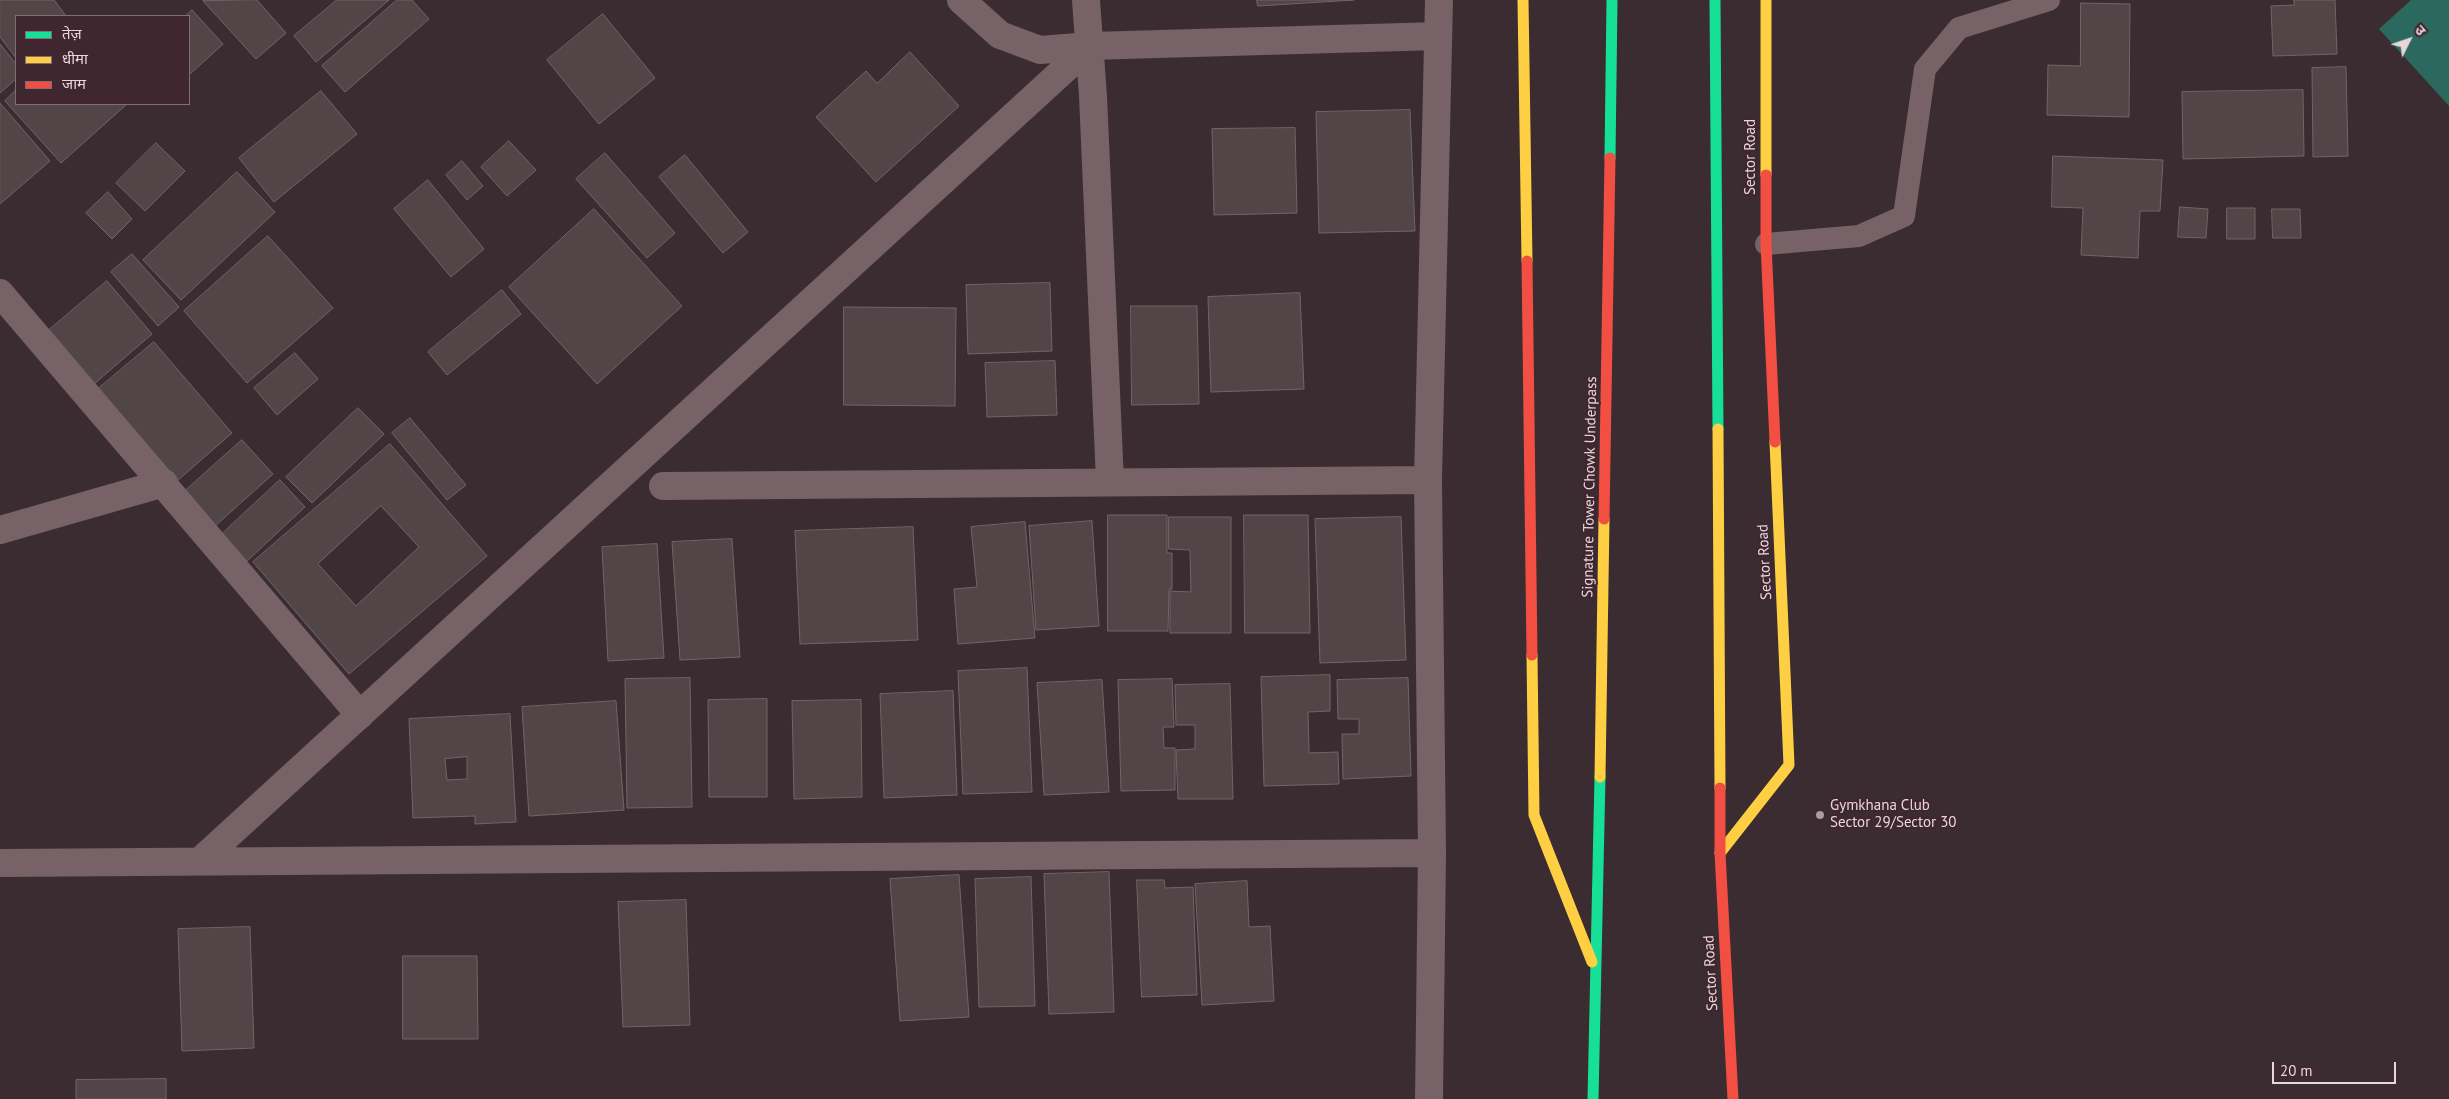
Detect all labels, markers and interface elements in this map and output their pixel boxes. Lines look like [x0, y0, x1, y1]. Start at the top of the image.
legend [15, 15, 190, 105]
north arrow [2384, 15, 2434, 65]
text: उ [2411, 21, 2430, 39]
text: तेज़ [62, 24, 82, 43]
text: धीमा [62, 49, 88, 68]
text: जाम [62, 74, 86, 93]
street label: Sector Road [1742, 119, 1760, 195]
street label: Signature Tower Chowk Underpass [1579, 376, 1601, 598]
street label: Sector Road [1754, 524, 1776, 600]
place label: Gymkhana Club Sector 29/Sector 30 [1830, 797, 1957, 832]
marker: Gymkhana Club Sector 29/Sector 30 [1814, 809, 1826, 821]
street label: Sector Road [1700, 935, 1722, 1011]
scale bar [2274, 1052, 2398, 1084]
text: 20 m [2280, 1061, 2313, 1080]

